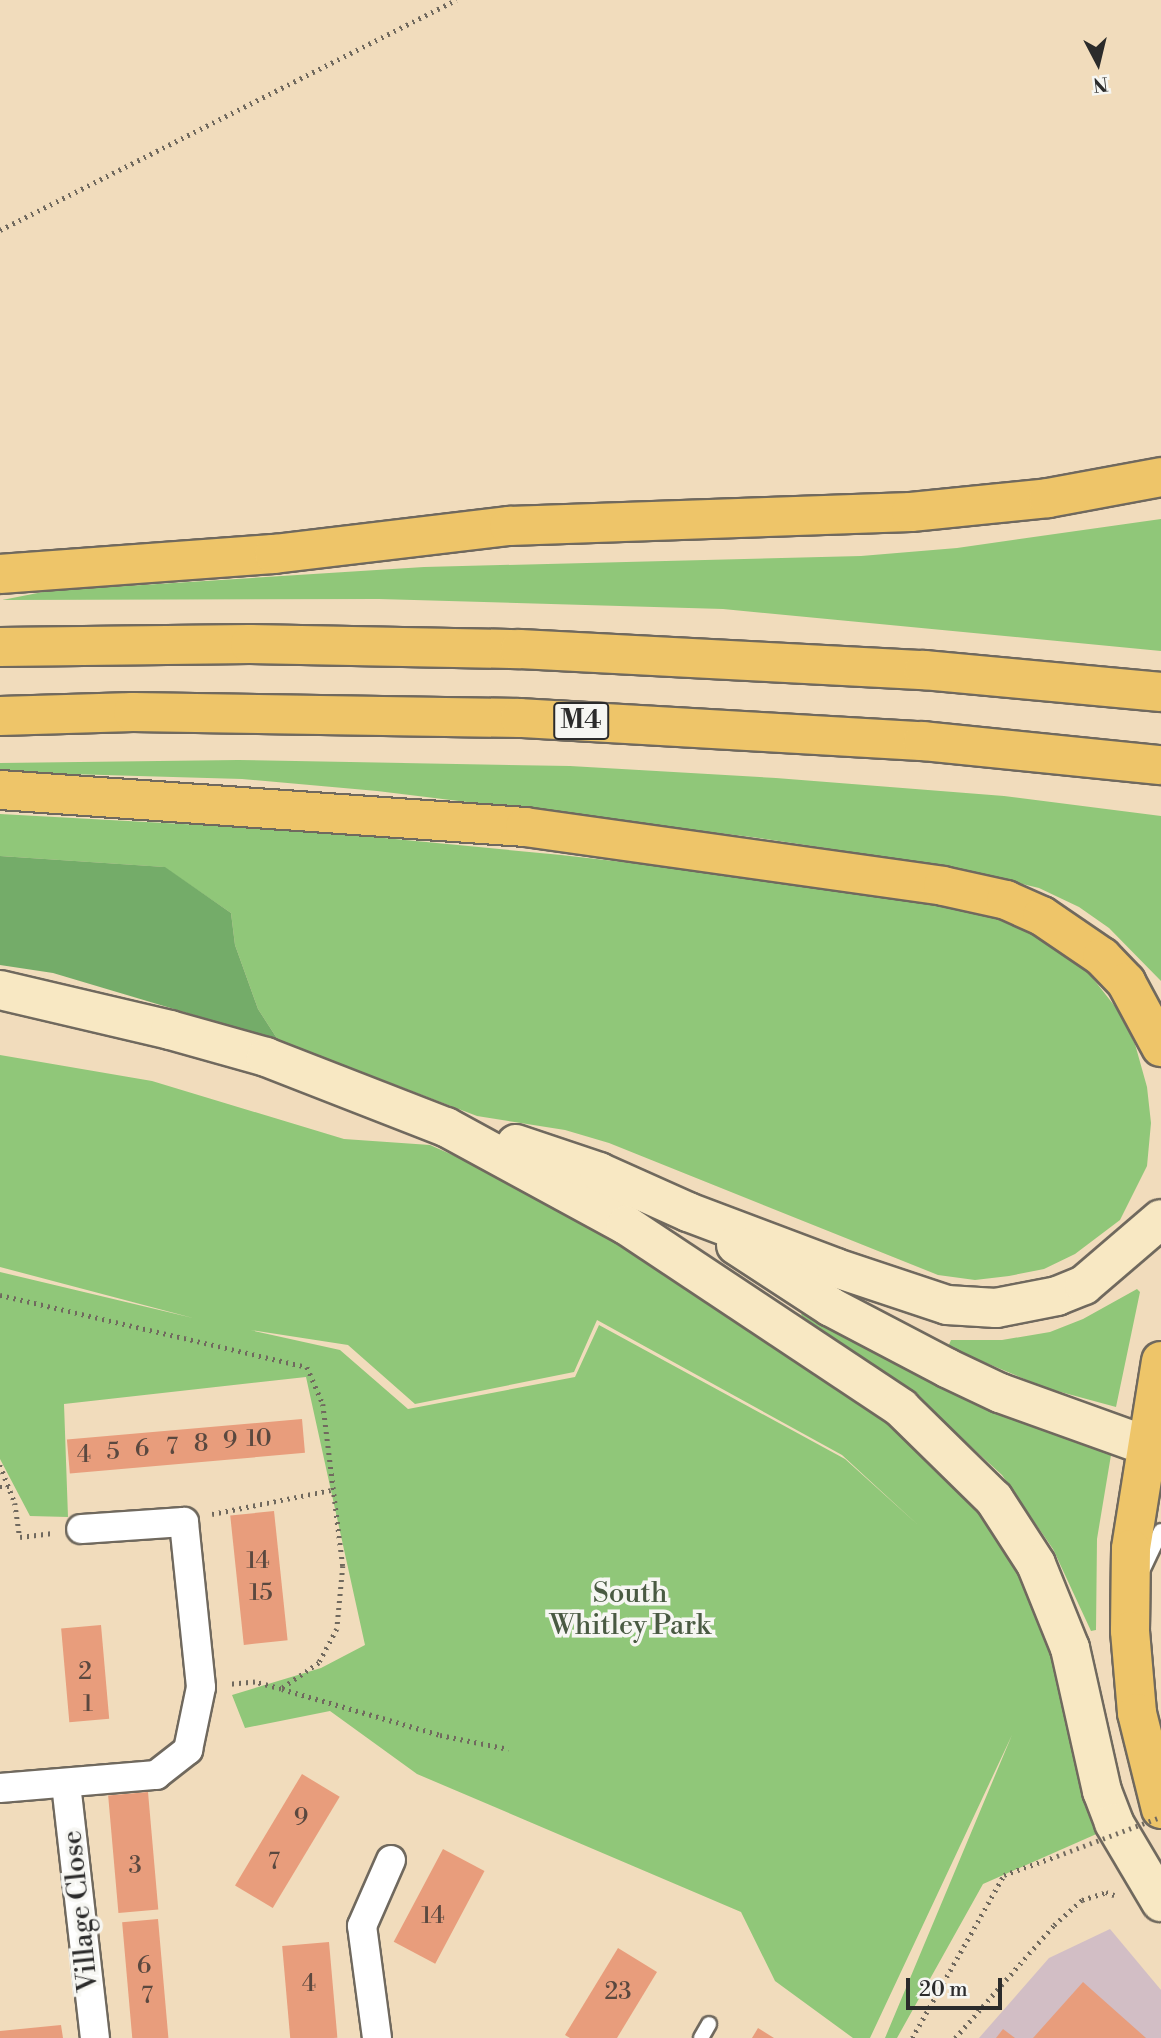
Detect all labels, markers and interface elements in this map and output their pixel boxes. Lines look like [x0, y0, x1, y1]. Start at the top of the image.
north arrow [1063, 28, 1133, 98]
text: N [1092, 71, 1109, 97]
road number: M4 [553, 698, 609, 744]
house number: 10 [246, 1426, 272, 1454]
house number: 9 [223, 1428, 237, 1456]
house number: 8 [194, 1431, 208, 1459]
house number: 7 [166, 1434, 178, 1462]
house number: 6 [135, 1436, 149, 1464]
house number: 5 [106, 1439, 120, 1467]
house number: 4 [77, 1442, 91, 1470]
house number: 14 [246, 1548, 270, 1576]
park label: South Whitley Park [549, 1577, 711, 1643]
house number: 15 [249, 1580, 273, 1608]
house number: 2 [78, 1659, 92, 1687]
house number: 1 [83, 1691, 93, 1719]
house number: 9 [294, 1805, 308, 1833]
street label: Village Close [56, 1829, 106, 1993]
house number: 7 [268, 1849, 280, 1877]
house number: 3 [128, 1853, 142, 1881]
house number: 14 [421, 1903, 445, 1931]
house number: 6 [137, 1953, 151, 1981]
scale bar [909, 1965, 1005, 2009]
house number: 4 [302, 1971, 316, 1999]
text: 20 m [919, 1977, 968, 2003]
house number: 23 [605, 1979, 631, 2007]
house number: 7 [141, 1983, 153, 2011]

